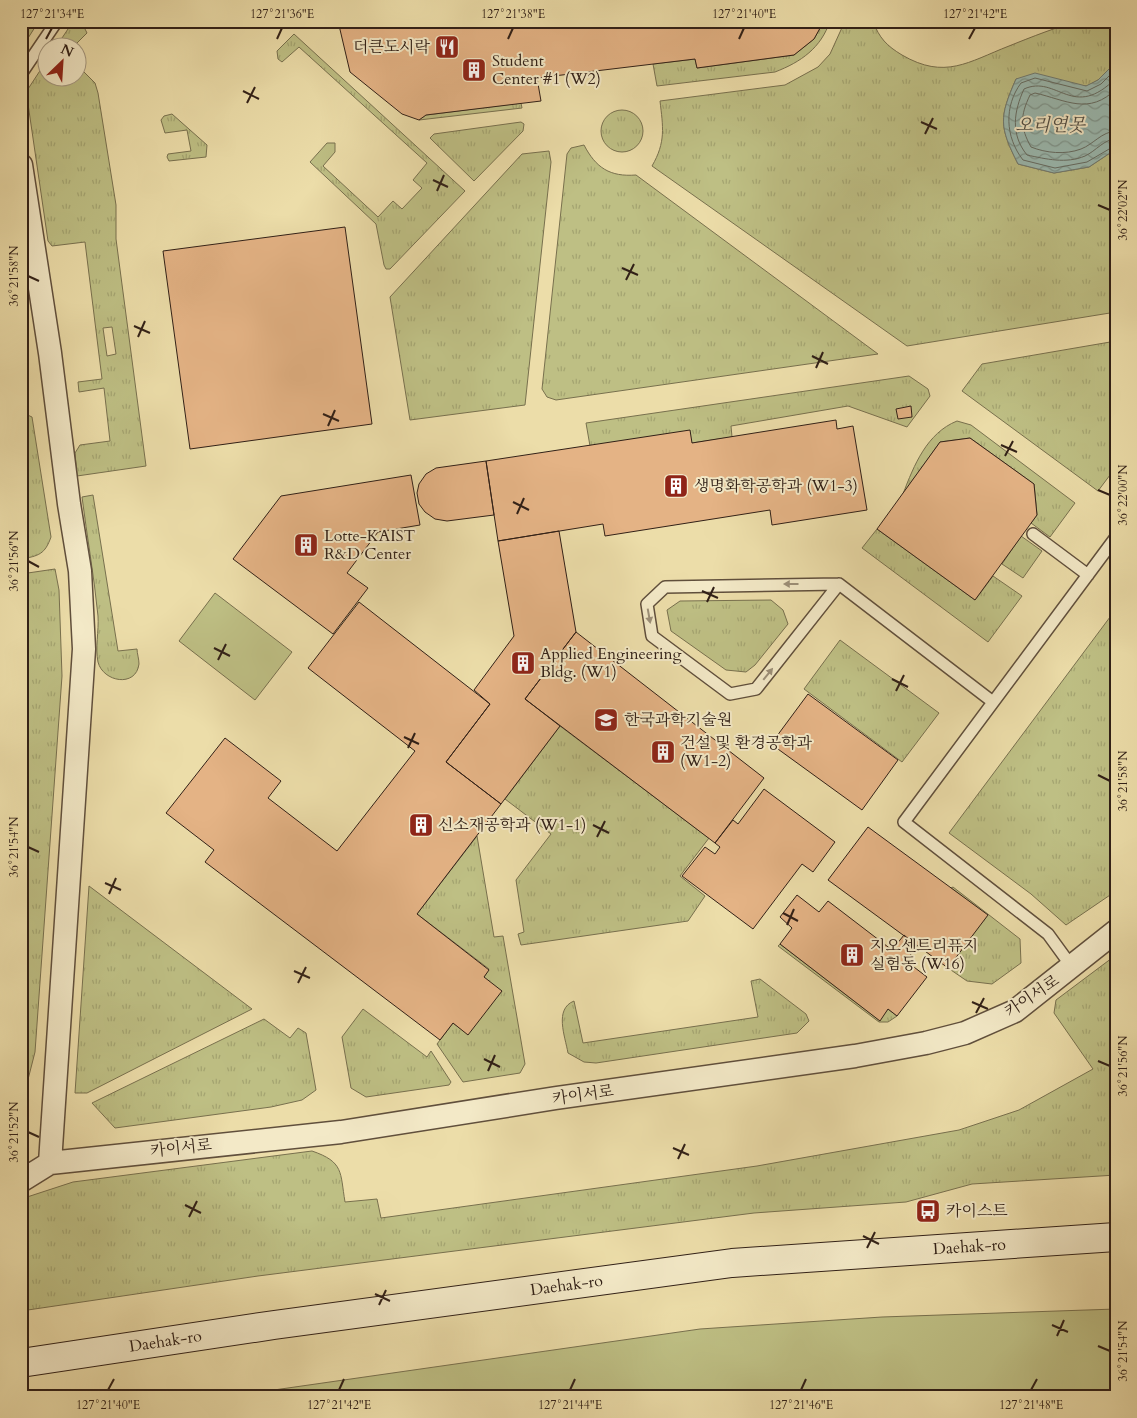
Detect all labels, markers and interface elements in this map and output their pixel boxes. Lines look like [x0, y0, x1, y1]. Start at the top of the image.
text: 127°21'34"E [20, 6, 84, 22]
text: 127°21'36"E [250, 6, 314, 22]
text: 127°21'38"E [481, 6, 545, 22]
text: 127°21'40"E [712, 6, 776, 22]
text: 127°21'42"E [943, 6, 1007, 22]
restaurant icon: 더큰도시락 [434, 34, 460, 60]
place label: 더큰도시락 [353, 36, 431, 58]
north arrow [38, 38, 88, 88]
text: N [58, 39, 77, 62]
place label: Student Center #1 (W2) [492, 50, 601, 90]
building icon: Student Center #1 (W2) [461, 57, 487, 83]
water label: 오리연못 [1015, 113, 1086, 138]
text: 36°22'02"N [1115, 179, 1131, 240]
text: 36°21'58"N [6, 245, 22, 306]
text: 36°22'00"N [1115, 464, 1131, 525]
building icon: 생명화학공학과 (W1-3) [663, 473, 689, 499]
place label: 생명화학공학과 (W1-3) [694, 475, 858, 497]
place label: Lotte-KAIST R&D Center [324, 525, 416, 565]
text: 36°21'56"N [6, 530, 22, 591]
building icon: Lotte-KAIST R&D Center [293, 532, 319, 558]
one-way arrow [782, 580, 798, 588]
one-way arrow [646, 608, 654, 624]
place label: Applied Engineering Bldg. (W1) [540, 643, 682, 683]
building icon: Applied Engineering Bldg. (W1) [510, 650, 536, 676]
one-way arrow [762, 667, 773, 680]
school or university icon: 한국과학기술원 [593, 707, 619, 733]
place label: 한국과학기술원 [624, 709, 732, 731]
place label: 건설 및 환경공학과 (W1-2) [680, 732, 813, 772]
building icon: 건설 및 환경공학과 (W1-2) [650, 739, 676, 765]
text: 36°21'58"N [1115, 750, 1131, 811]
building icon: 신소재공학과 (W1-1) [408, 812, 434, 838]
place label: 신소재공학과 (W1-1) [438, 814, 586, 836]
text: 36°21'54"N [6, 816, 22, 877]
place label: 지오센트리퓨지 실험동 (W16) [870, 935, 978, 975]
building icon: 지오센트리퓨지 실험동 (W16) [839, 942, 865, 968]
street label: 카이서로 [1000, 969, 1064, 1022]
text: 36°21'56"N [1115, 1035, 1131, 1096]
street label: 카이서로 [551, 1080, 616, 1110]
text: 36°21'52"N [6, 1101, 22, 1162]
street label: 카이서로 [149, 1134, 213, 1162]
bus stop icon: 카이스트 [915, 1198, 941, 1224]
place label: 카이스트 [946, 1200, 1008, 1222]
street label: Daehak-ro [932, 1233, 1007, 1260]
street label: Daehak-ro [529, 1270, 605, 1301]
text: 36°21'54"N [1115, 1320, 1131, 1381]
street label: Daehak-ro [128, 1325, 203, 1358]
text: 127°21'40"E [76, 1397, 140, 1413]
text: 127°21'42"E [307, 1397, 371, 1413]
text: 127°21'44"E [538, 1397, 602, 1413]
text: 127°21'46"E [769, 1397, 833, 1413]
text: 127°21'48"E [999, 1397, 1063, 1413]

